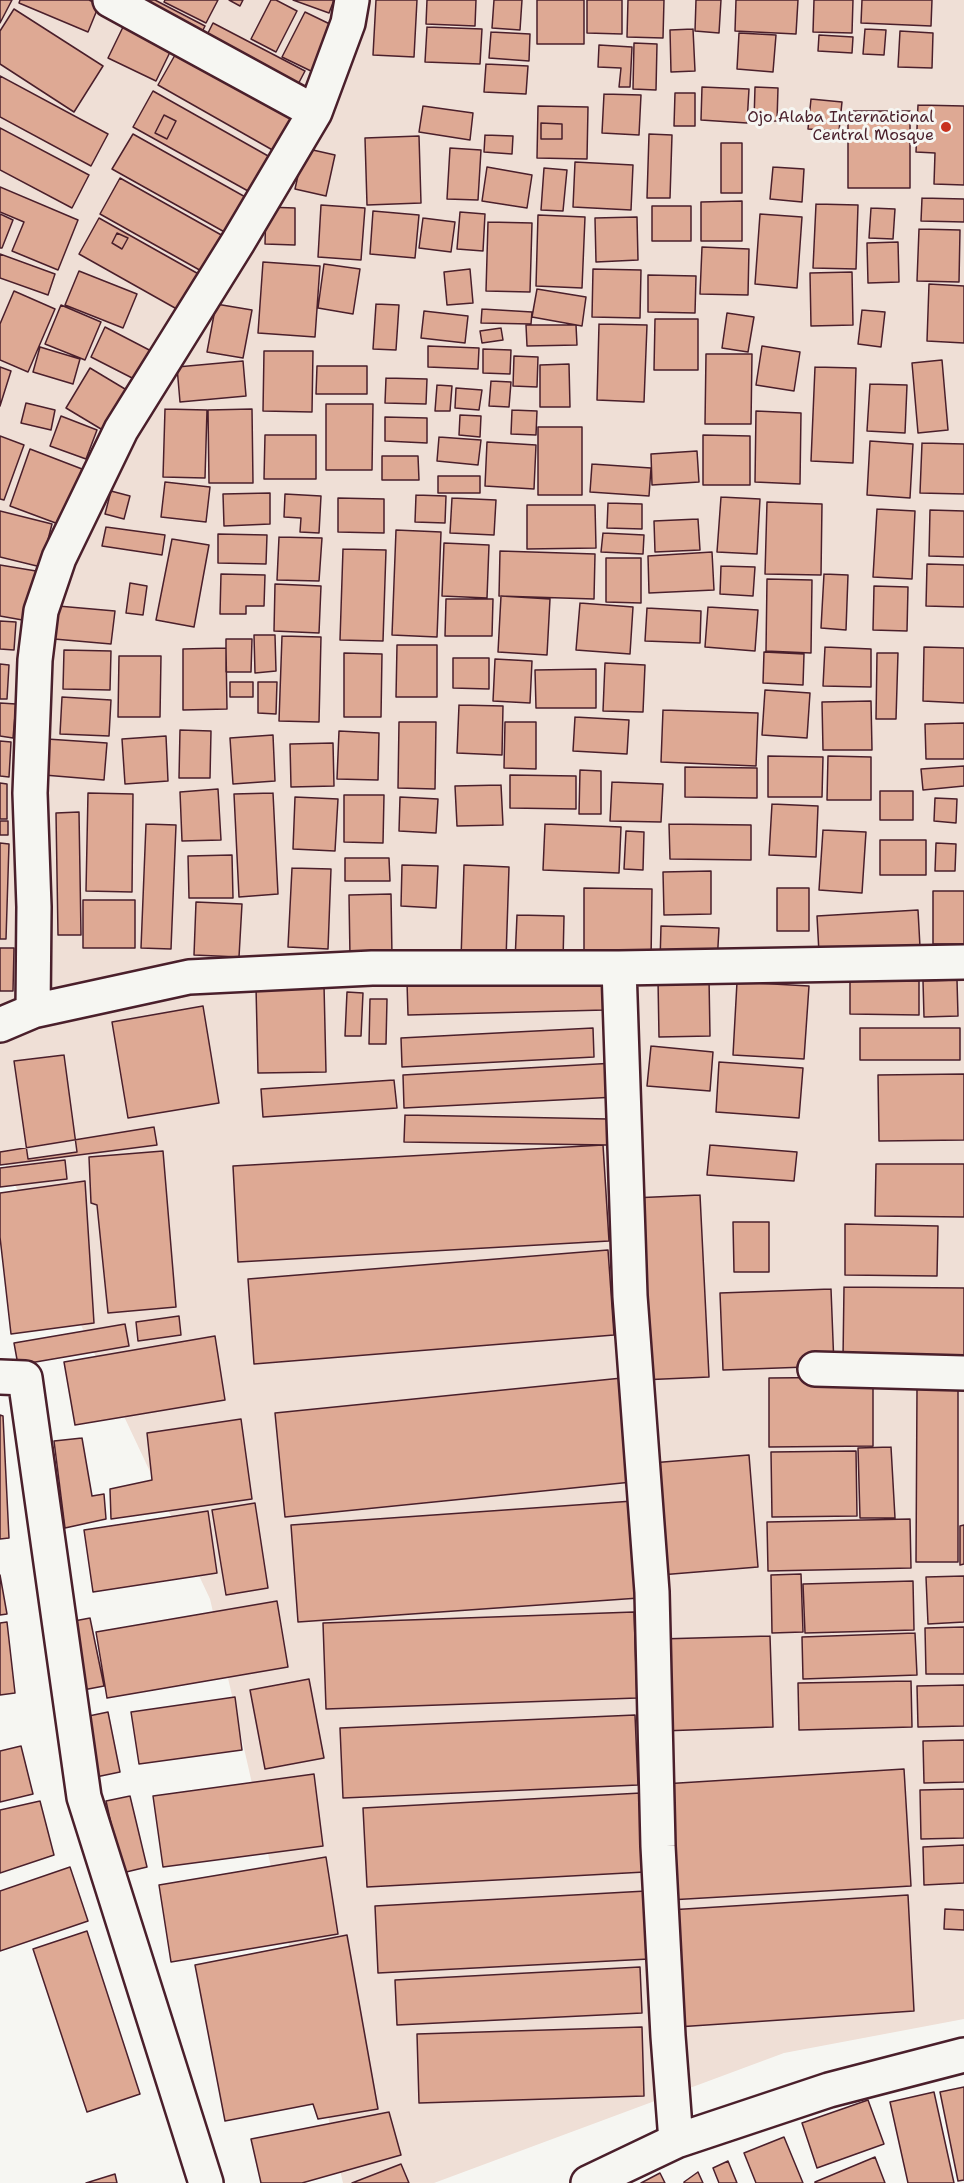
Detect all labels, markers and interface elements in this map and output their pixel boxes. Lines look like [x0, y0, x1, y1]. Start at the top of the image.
place label: Ojo Alaba International Central Mosque [747, 108, 934, 146]
marker: Ojo Alaba International Central Mosque [939, 120, 953, 134]

